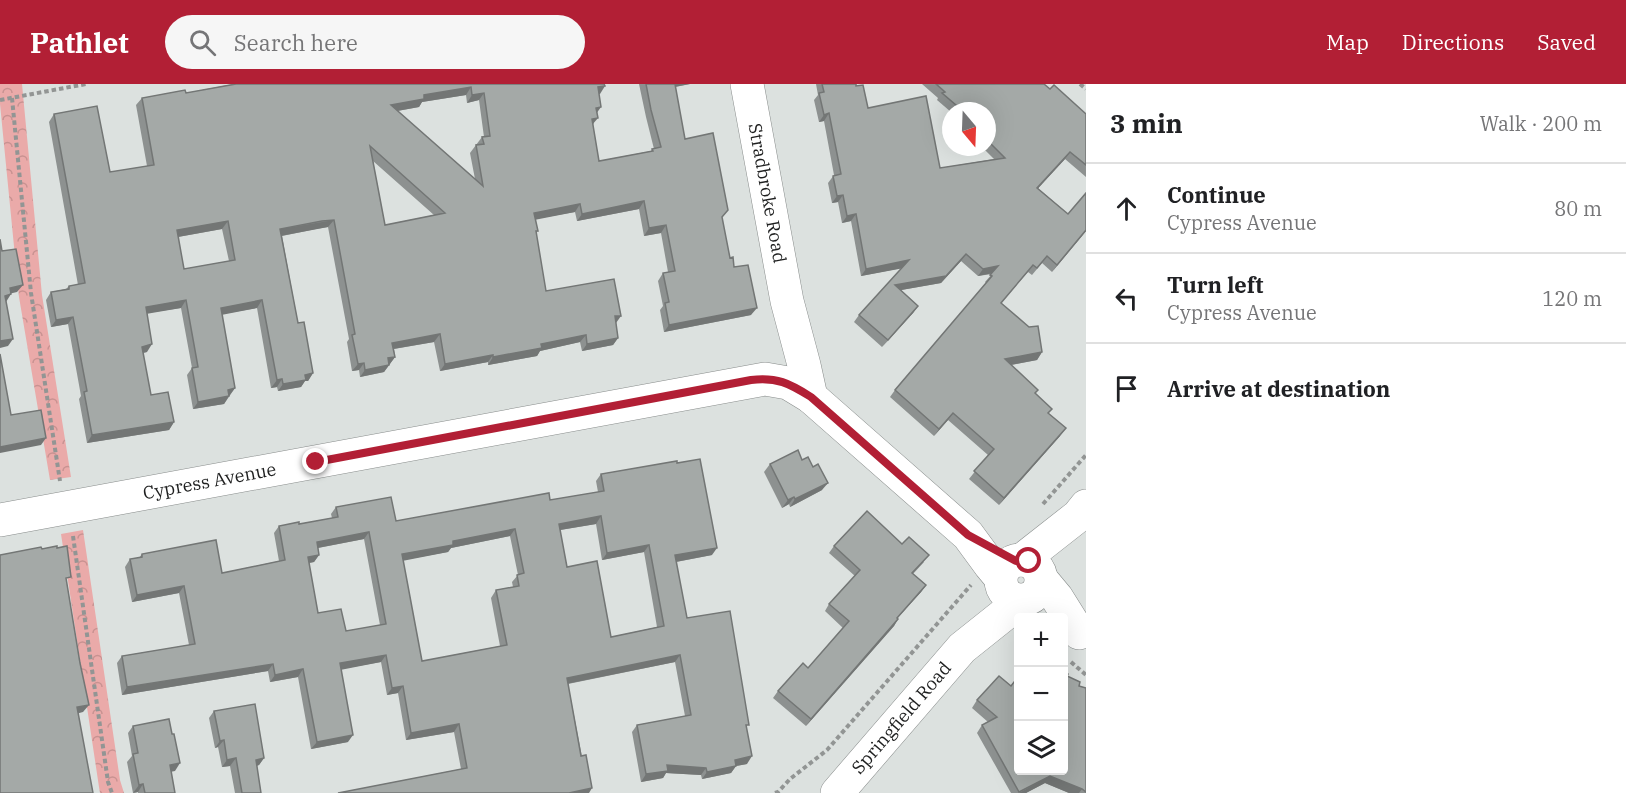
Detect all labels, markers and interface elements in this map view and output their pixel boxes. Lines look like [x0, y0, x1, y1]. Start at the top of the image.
search box [165, 15, 585, 69]
text: Pathlet [30, 24, 129, 61]
icon: search [186, 26, 219, 59]
text: Search here [234, 28, 358, 57]
text: Map [1326, 28, 1369, 56]
text: Directions [1402, 28, 1504, 56]
text: Saved [1537, 28, 1596, 56]
north arrow [942, 102, 996, 156]
text: 3 min [1110, 106, 1183, 140]
text: Walk · 200 m [1480, 110, 1602, 137]
street label: Stradbroke Road [743, 121, 792, 265]
text: Continue [1167, 180, 1266, 209]
icon: ahead [1110, 192, 1143, 225]
text: 80 m [1554, 195, 1602, 222]
text: Cypress Avenue [1167, 209, 1317, 236]
text: Turn left [1167, 270, 1263, 299]
icon: left [1110, 282, 1143, 315]
text: 120 m [1542, 285, 1602, 312]
text: Cypress Avenue [1167, 299, 1317, 326]
icon: arrive [1110, 372, 1143, 405]
text: Arrive at destination [1167, 374, 1390, 403]
route end [302, 448, 328, 474]
street label: Cypress Avenue [141, 457, 278, 504]
route start [1015, 547, 1041, 573]
map controls [1014, 613, 1068, 775]
button: + [1014, 613, 1068, 667]
street label: Springfield Road [846, 657, 956, 779]
button: − [1014, 667, 1068, 721]
button: layers [1014, 721, 1068, 775]

